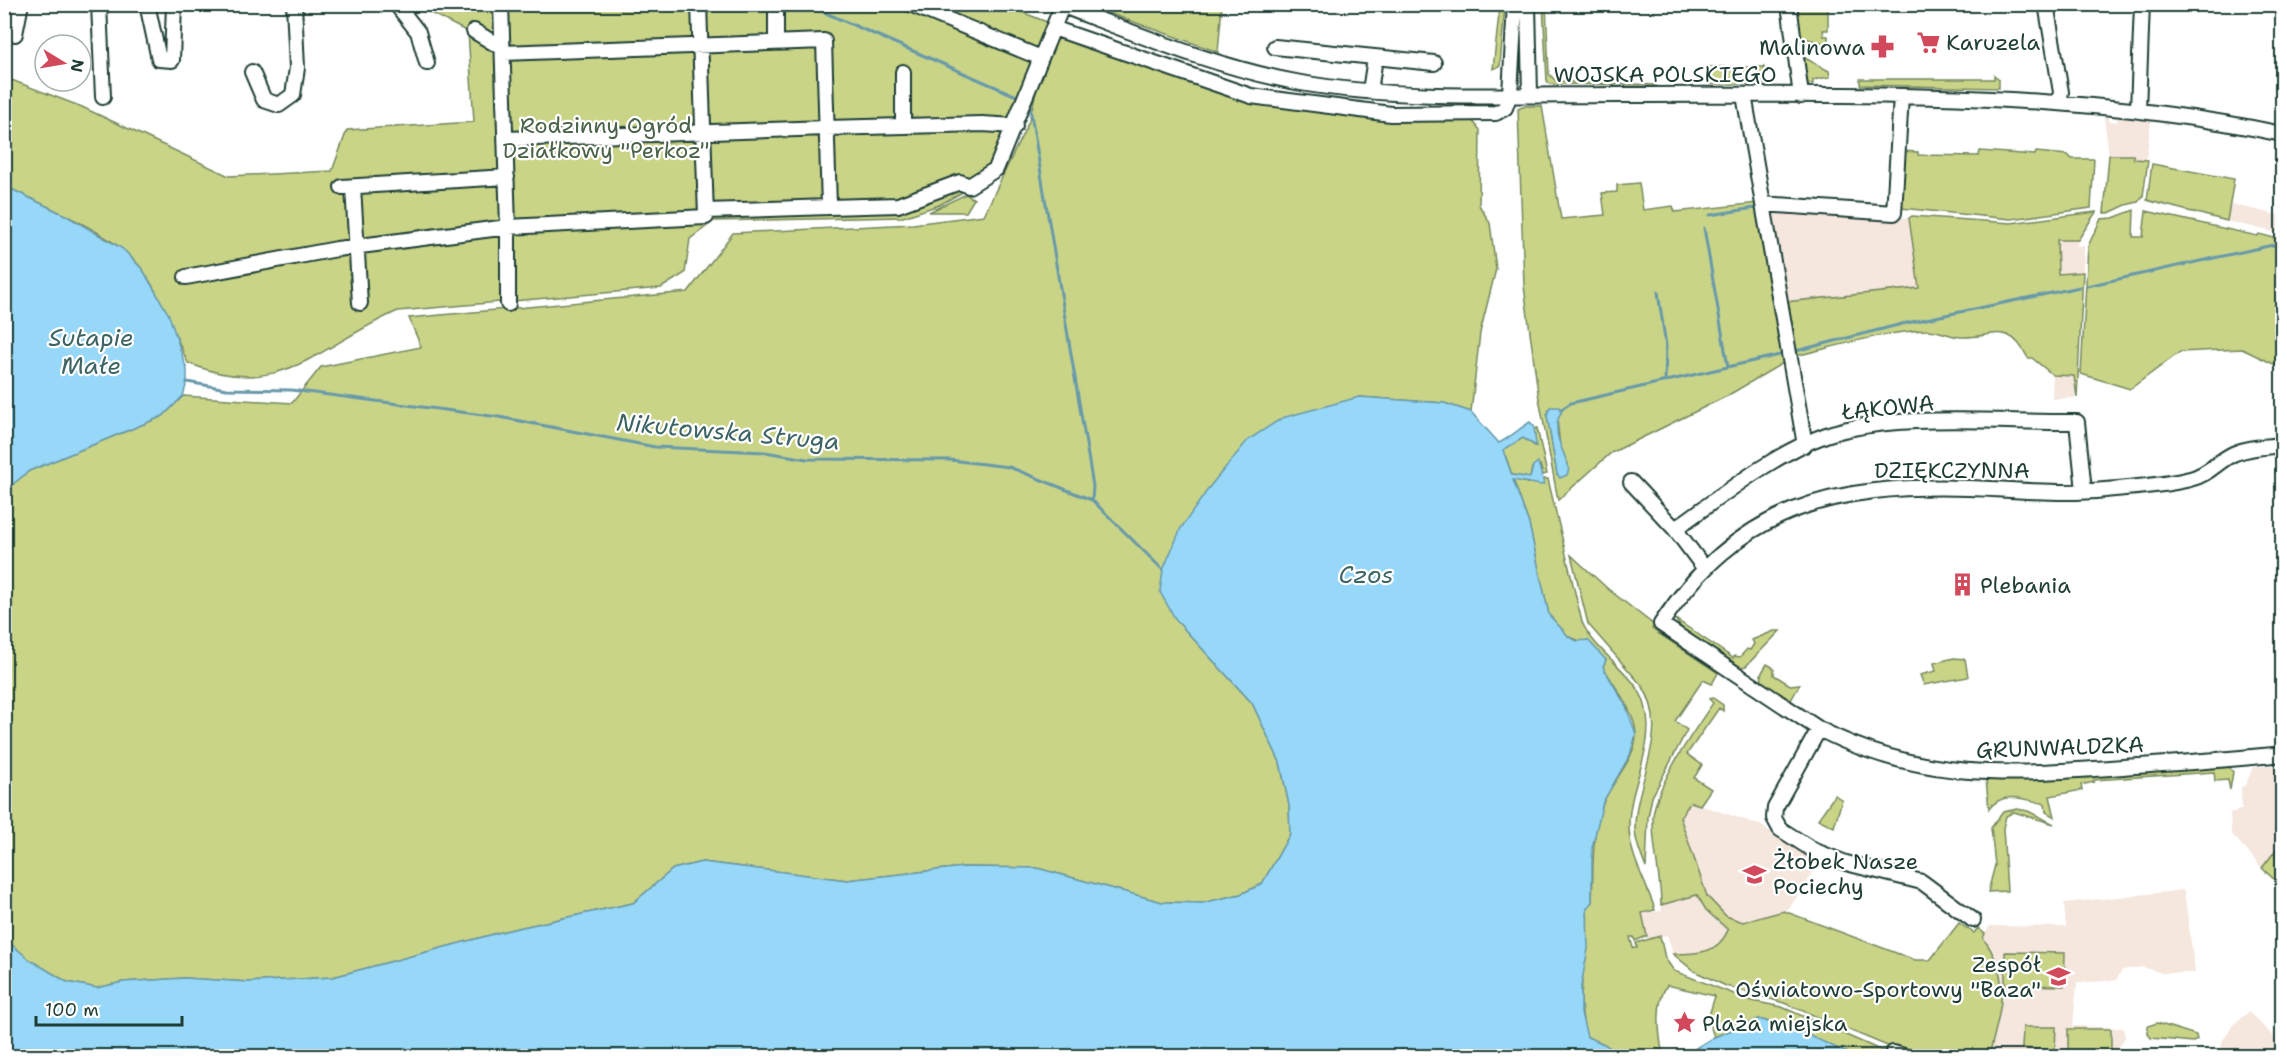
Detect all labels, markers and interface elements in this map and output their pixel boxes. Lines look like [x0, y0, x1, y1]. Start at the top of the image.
place label: Karuzela [1946, 28, 2040, 57]
supermarket icon: Karuzela [1915, 29, 1941, 55]
north arrow [33, 33, 93, 93]
place label: Malinowa [1759, 33, 1865, 62]
pharmacy icon: Malinowa [1870, 34, 1896, 60]
text: N [66, 58, 89, 74]
street label: WOJSKA POLSKIEGO [1553, 60, 1777, 89]
park label: Rodzinny Ogród Działkowy "Perkoz" [502, 111, 710, 165]
water label: Sutapie Małe [49, 322, 133, 382]
street label: ŁĄKOWA [1839, 388, 1936, 427]
water label: Nikutowska Struga [615, 406, 841, 458]
street label: DZIĘKCZYNNA [1874, 456, 2030, 485]
water label: Czos [1339, 559, 1393, 591]
place label: Plebania [1980, 571, 2071, 600]
building icon: Plebania [1949, 572, 1975, 598]
street label: GRUNWALDZKA [1976, 730, 2144, 765]
place label: Żłobek Nasze Pociechy [1773, 847, 1918, 901]
school or university icon: Żłobek Nasze Pociechy [1742, 861, 1768, 887]
place label: Zespół Oświatowo-Sportowy "Baza" [1735, 950, 2041, 1004]
school or university icon: Zespół Oświatowo-Sportowy "Baza" [2046, 964, 2072, 990]
scale bar [36, 989, 182, 1027]
text: 100 m [45, 998, 99, 1022]
place label: Plaża miejska [1702, 1009, 1848, 1038]
place icon: Plaża miejska [1671, 1010, 1697, 1036]

